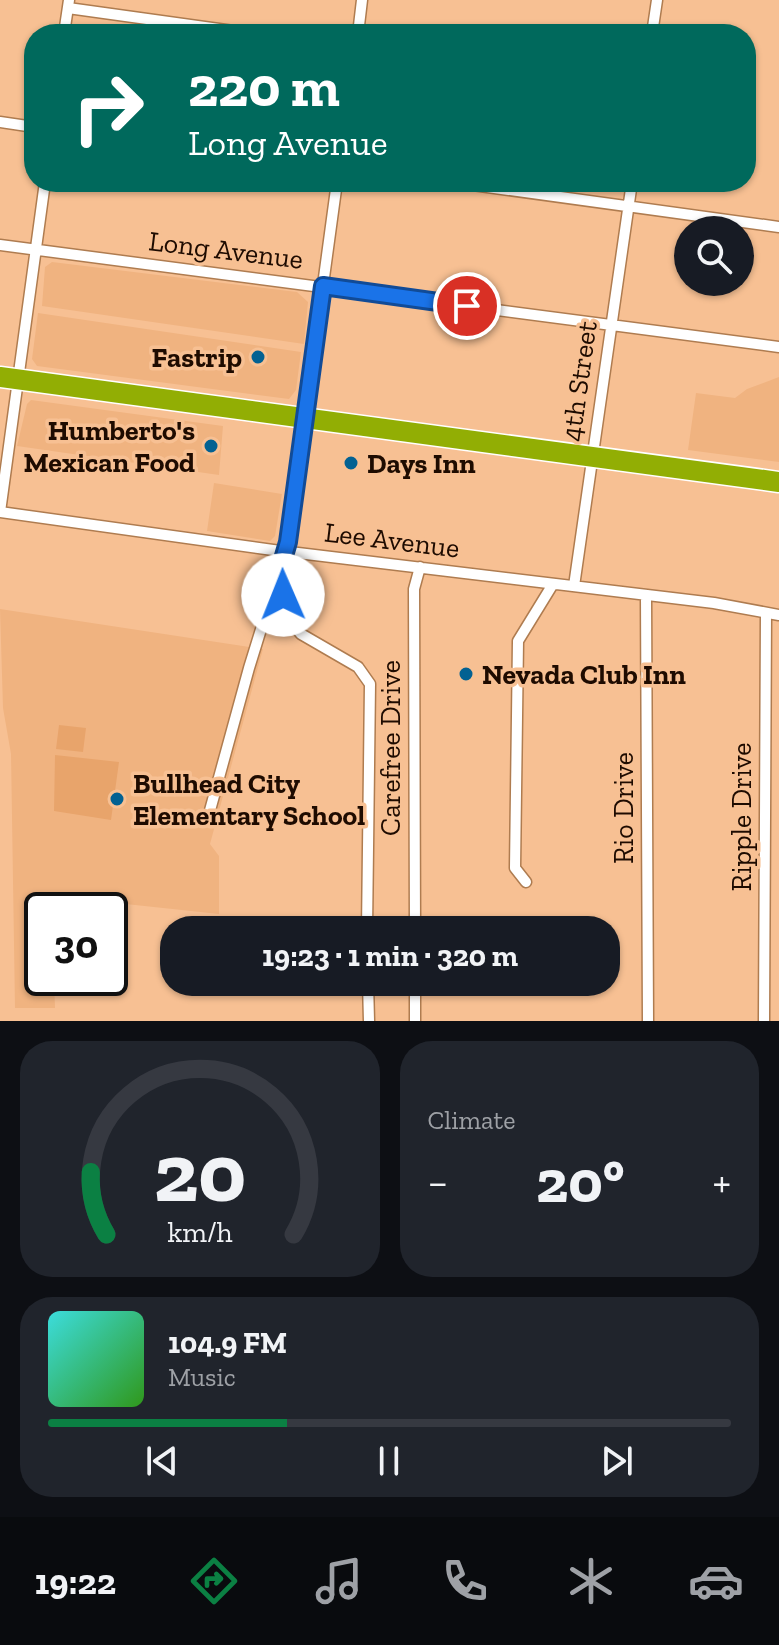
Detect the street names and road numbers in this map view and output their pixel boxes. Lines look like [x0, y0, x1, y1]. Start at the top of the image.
street label: Long Avenue [147, 224, 305, 276]
street label: 4th Street [554, 318, 604, 443]
street label: Lee Avenue [323, 515, 461, 565]
street label: Carefree Drive [374, 660, 407, 836]
street label: Ripple Drive [725, 743, 758, 891]
street label: Rio Drive [607, 752, 640, 864]

